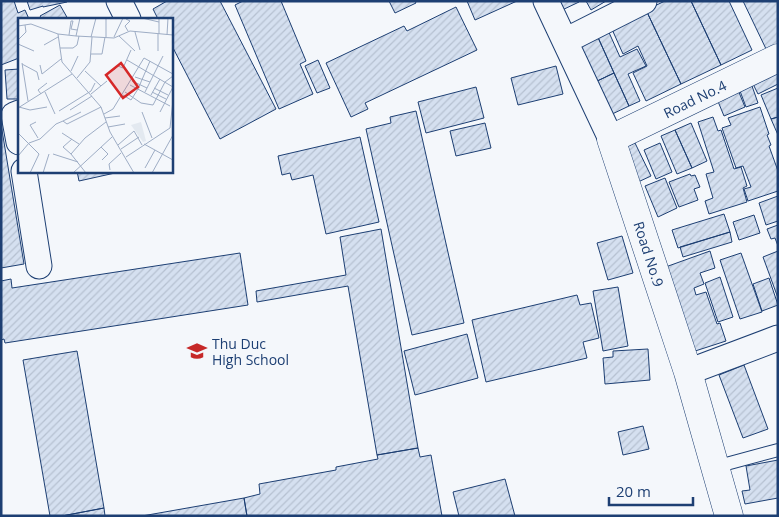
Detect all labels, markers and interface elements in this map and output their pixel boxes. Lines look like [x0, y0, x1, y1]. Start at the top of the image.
inset map [18, 18, 172, 172]
street label: Road No.4 [660, 75, 729, 122]
street label: Road No.9 [630, 219, 668, 289]
place label: Thu Duc High School [212, 334, 289, 369]
school or university icon: Thu Duc High School [186, 340, 208, 362]
scale bar [609, 474, 693, 506]
text: 20 m [616, 481, 651, 501]

